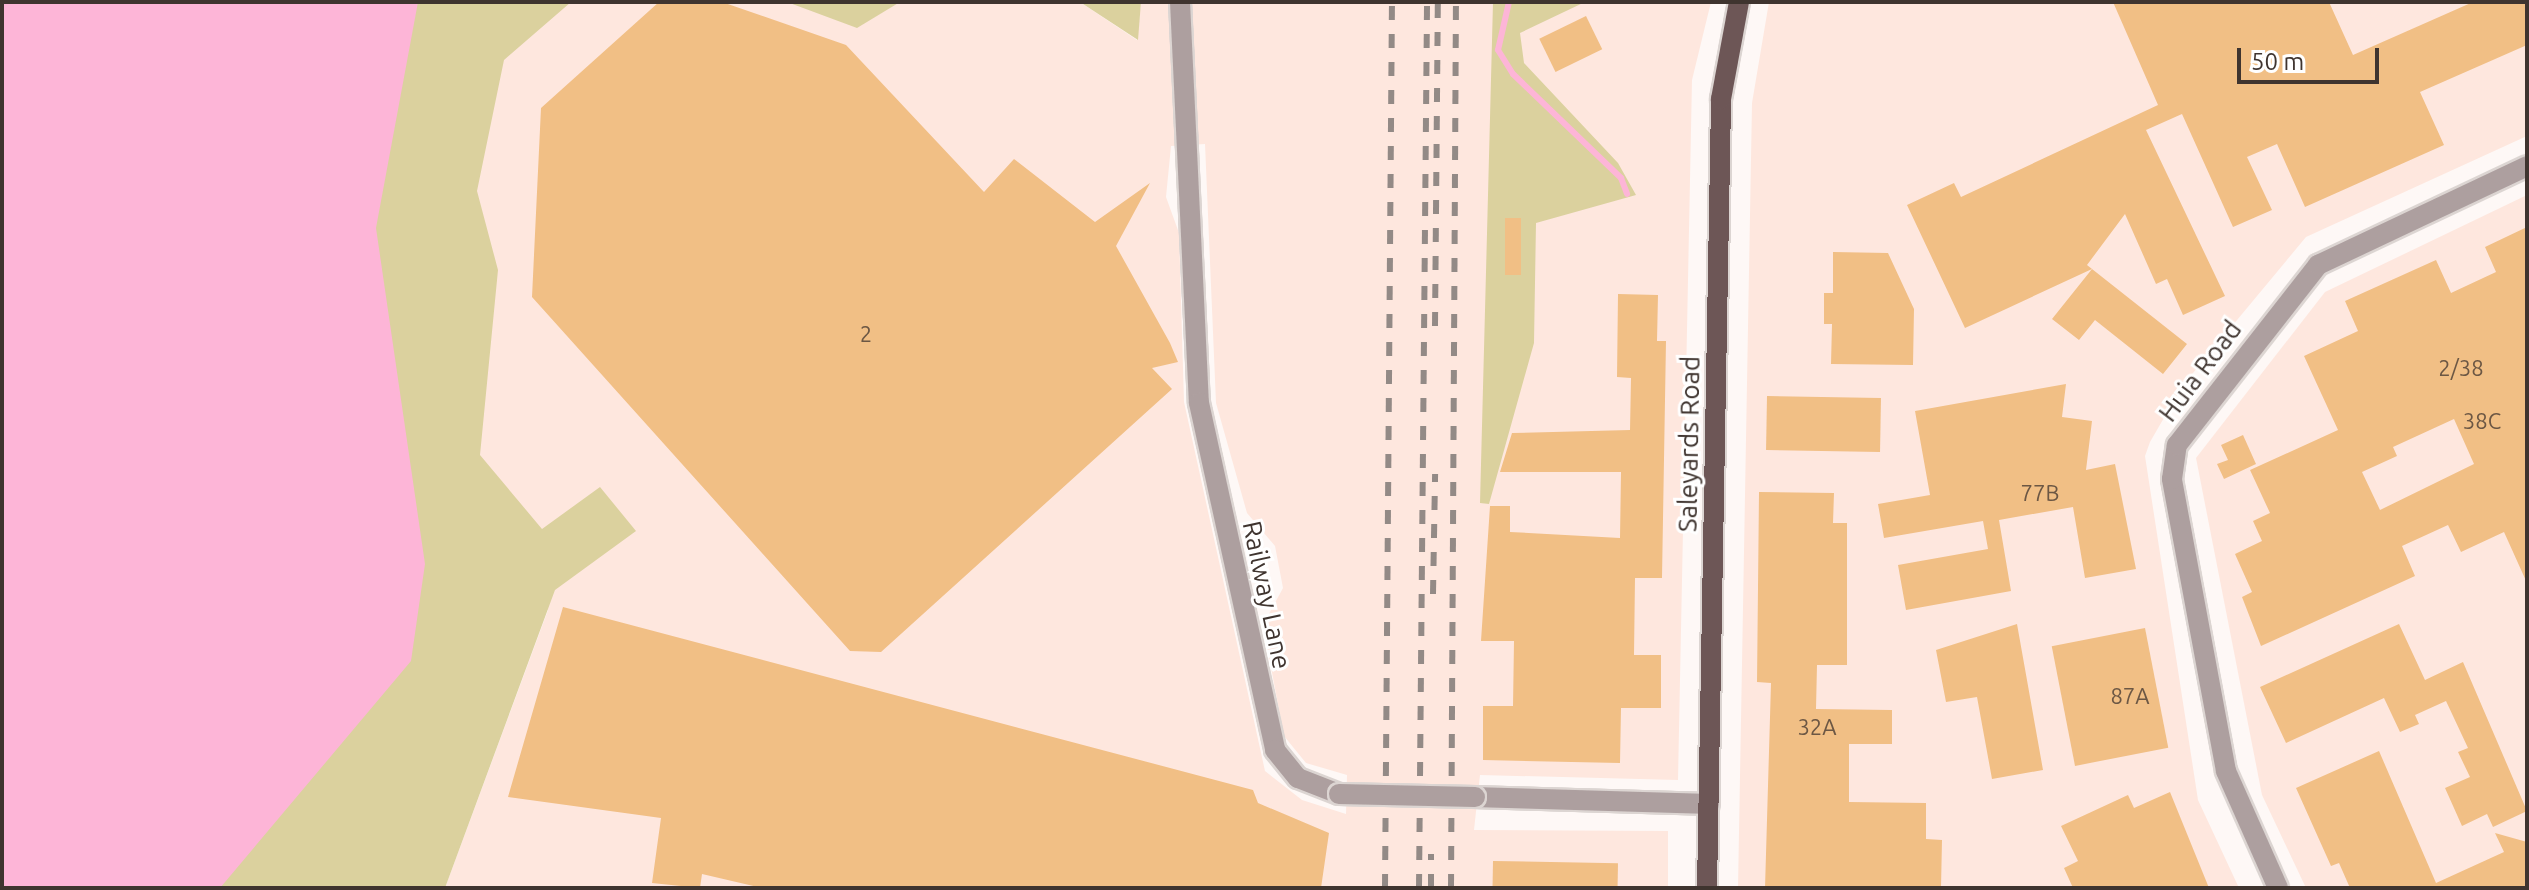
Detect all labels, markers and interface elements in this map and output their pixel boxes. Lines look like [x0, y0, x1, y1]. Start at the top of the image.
scale bar [2241, 32, 2383, 82]
text: 50 m [2251, 48, 2304, 75]
street label: Huia Road [2152, 314, 2248, 428]
house number: 2 [860, 321, 872, 347]
house number: 2/38 [2438, 355, 2484, 381]
street label: Saleyards Road [1672, 356, 1706, 532]
house number: 38C [2463, 408, 2501, 434]
house number: 77B [2021, 480, 2059, 506]
street label: Railway Lane [1236, 518, 1298, 672]
house number: 87A [2110, 683, 2150, 709]
house number: 32A [1797, 714, 1837, 740]

